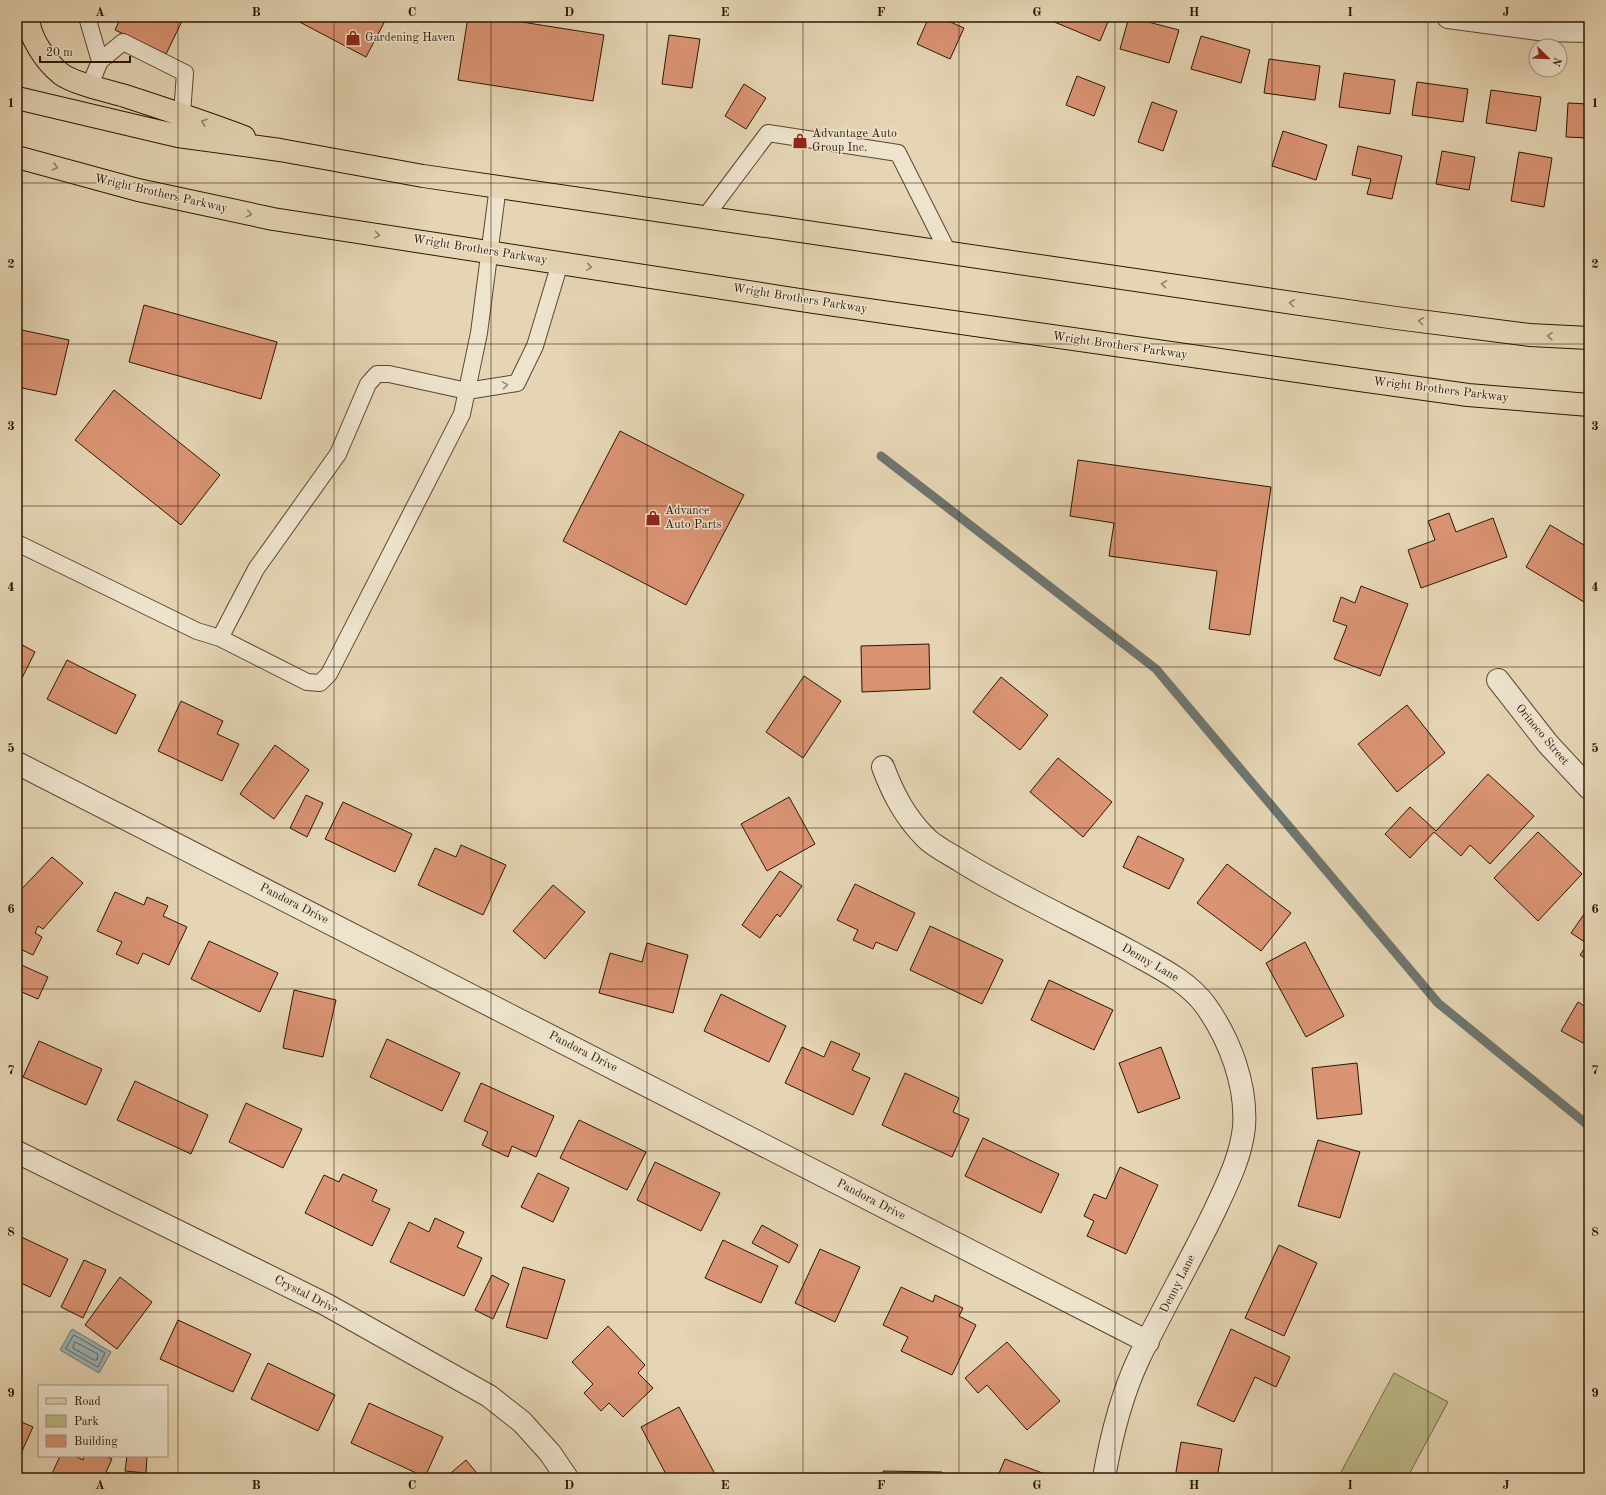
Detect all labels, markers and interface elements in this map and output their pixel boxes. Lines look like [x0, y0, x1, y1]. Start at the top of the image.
text: A [95, 6, 105, 19]
text: B [251, 6, 261, 19]
text: C [408, 6, 416, 19]
text: D [564, 6, 574, 19]
text: E [721, 6, 730, 19]
text: F [877, 6, 886, 19]
text: G [1032, 6, 1042, 19]
text: H [1189, 6, 1200, 19]
text: I [1347, 6, 1353, 19]
text: J [1502, 6, 1510, 19]
shop icon: Gardening Haven [344, 29, 362, 47]
place label: Gardening Haven [365, 32, 456, 44]
scale bar [40, 38, 130, 64]
north arrow [1528, 38, 1568, 78]
text: 20 m [46, 47, 73, 59]
text: N [1549, 55, 1563, 68]
text: 1 [7, 97, 15, 110]
text: 1 [1591, 97, 1599, 110]
one-way arrow [200, 118, 207, 127]
place label: Advantage Auto Group Inc. [812, 128, 897, 154]
shop icon: Advantage Auto Group Inc. [791, 132, 809, 150]
one-way arrow [51, 163, 58, 171]
street label: Wright Brothers Parkway [93, 173, 229, 215]
one-way arrow [246, 209, 252, 218]
one-way arrow [374, 230, 380, 239]
street label: Wright Brothers Parkway [412, 233, 549, 267]
text: 2 [7, 258, 15, 271]
text: 2 [1591, 258, 1599, 271]
one-way arrow [586, 262, 592, 271]
one-way arrow [1160, 280, 1167, 289]
street label: Wright Brothers Parkway [732, 282, 869, 316]
one-way arrow [1289, 299, 1295, 308]
one-way arrow [1418, 317, 1424, 326]
street label: Wright Brothers Parkway [1052, 331, 1189, 362]
one-way arrow [1547, 331, 1553, 340]
street label: Wright Brothers Parkway [1373, 376, 1510, 404]
one-way arrow [502, 381, 508, 389]
text: 3 [7, 420, 15, 433]
text: 3 [1591, 420, 1599, 433]
place label: Advance Auto Parts [665, 505, 722, 531]
shop icon: Advance Auto Parts [644, 509, 662, 527]
text: 4 [7, 581, 15, 594]
text: 4 [1591, 581, 1599, 594]
street label: Orinoco Street [1513, 702, 1571, 768]
text: 5 [7, 742, 15, 755]
text: 5 [1591, 742, 1599, 755]
street label: Pandora Drive [258, 882, 331, 927]
text: 6 [7, 903, 15, 916]
text: 6 [1591, 903, 1599, 916]
street label: Denny Lane [1119, 942, 1181, 984]
street label: Pandora Drive [547, 1030, 620, 1075]
text: 7 [7, 1064, 15, 1077]
text: 7 [1591, 1064, 1599, 1077]
street label: Pandora Drive [835, 1178, 908, 1223]
text: 8 [7, 1226, 15, 1239]
text: 8 [1591, 1226, 1599, 1239]
street label: Denny Lane [1158, 1253, 1198, 1315]
street label: Crystal Drive [272, 1274, 340, 1316]
legend [38, 1385, 168, 1457]
text: 9 [7, 1387, 15, 1400]
text: 9 [1591, 1387, 1599, 1400]
text: Road [74, 1396, 101, 1408]
text: Park [74, 1416, 99, 1428]
text: Building [74, 1436, 118, 1448]
text: A [95, 1479, 105, 1492]
text: B [251, 1479, 261, 1492]
text: C [408, 1479, 416, 1492]
text: D [564, 1479, 574, 1492]
text: E [721, 1479, 730, 1492]
text: F [877, 1479, 886, 1492]
text: G [1032, 1479, 1042, 1492]
text: H [1189, 1479, 1200, 1492]
text: I [1347, 1479, 1353, 1492]
text: J [1502, 1479, 1510, 1492]

